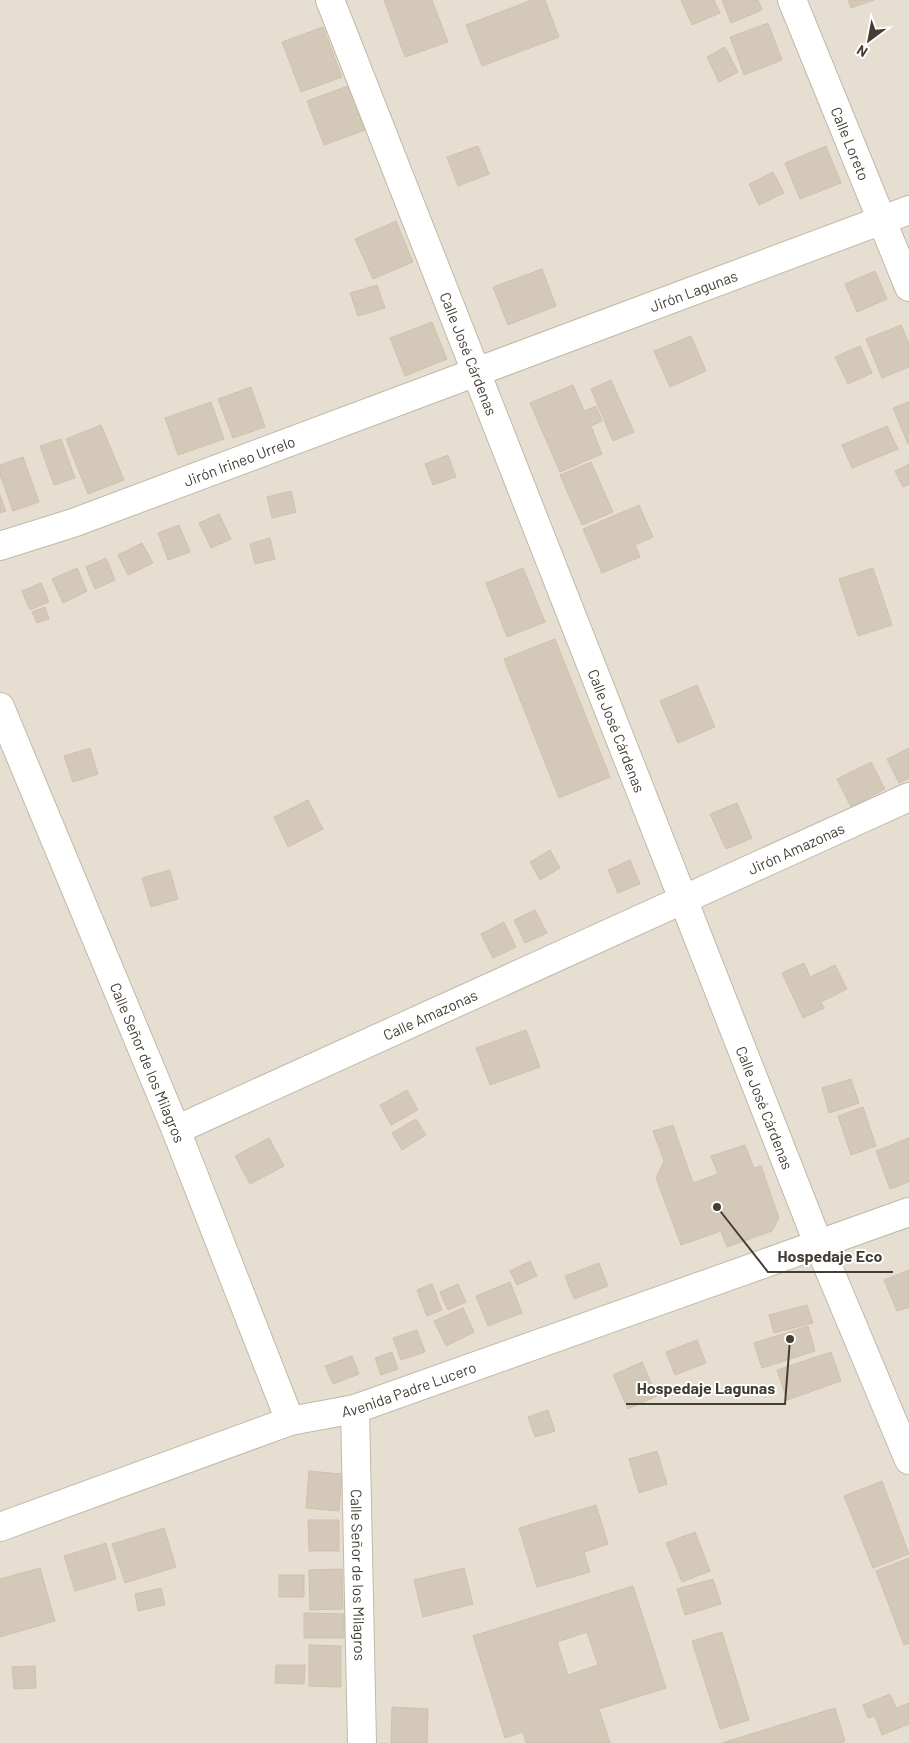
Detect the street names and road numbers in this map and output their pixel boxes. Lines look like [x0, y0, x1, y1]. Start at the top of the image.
street label: Calle Loreto [827, 104, 874, 183]
street label: Jirón Lagunas [647, 266, 740, 315]
street label: Calle José Cárdenas [437, 289, 501, 418]
street label: Jirón Irineo Urrelo [181, 432, 297, 490]
street label: Calle José Cárdenas [585, 666, 649, 795]
street label: Jirón Amazonas [745, 819, 847, 878]
street label: Calle Señor de los Milagros [107, 980, 189, 1145]
street label: Calle Amazonas [380, 985, 480, 1044]
street label: Calle José Cárdenas [733, 1043, 797, 1172]
street label: Avenida Padre Lucero [340, 1358, 478, 1420]
street label: Calle Señor de los Milagros [348, 1489, 369, 1661]

